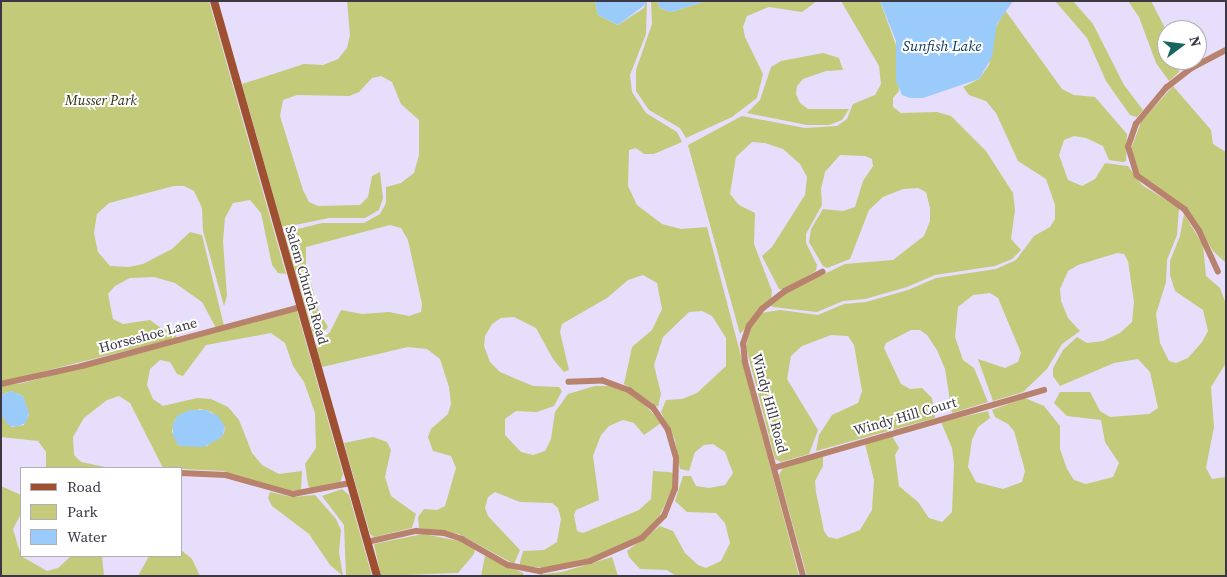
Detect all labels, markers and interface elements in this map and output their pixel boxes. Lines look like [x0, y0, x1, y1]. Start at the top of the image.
north arrow [1157, 20, 1207, 70]
text: N [1185, 34, 1207, 49]
water label: Sunfish Lake [903, 37, 981, 55]
park label: Musser Park [65, 92, 137, 108]
street label: Salem Church Road [282, 224, 332, 346]
street label: Horseshoe Lane [97, 314, 199, 356]
street label: Windy Hill Road [749, 351, 791, 455]
street label: Windy Hill Court [852, 393, 958, 439]
legend [20, 467, 182, 557]
text: Road [67, 476, 101, 497]
text: Park [67, 501, 98, 522]
text: Water [67, 526, 107, 547]

